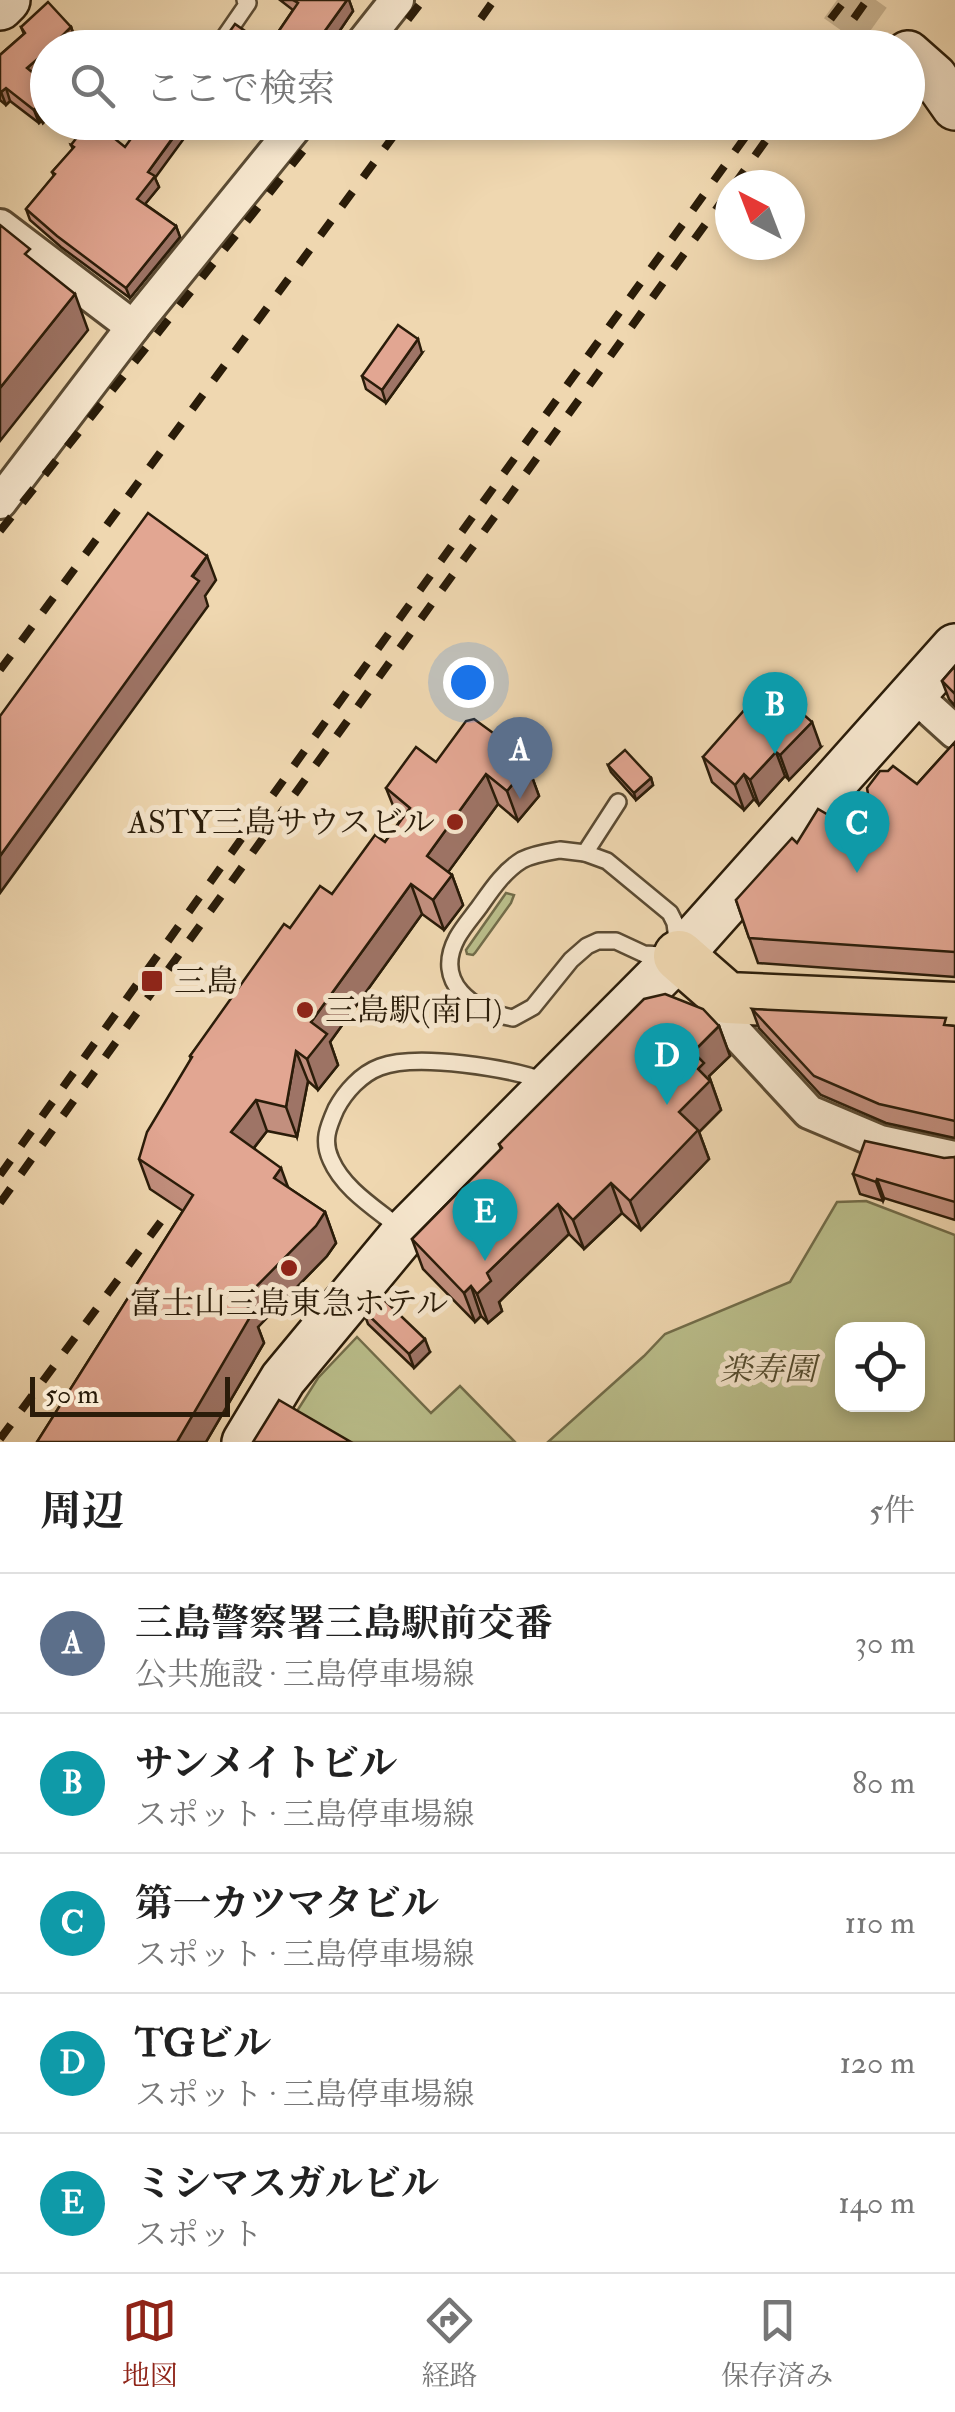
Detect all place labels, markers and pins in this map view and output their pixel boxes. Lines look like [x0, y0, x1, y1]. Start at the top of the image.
pin: B [742, 672, 808, 754]
pin: A [488, 716, 552, 799]
pin: C [824, 790, 890, 873]
place label: ASTY三島サウスビル [127, 803, 435, 843]
marker: ASTY三島サウスビル [444, 811, 466, 833]
place label: 三島 [174, 962, 238, 1002]
marker: 三島 [139, 968, 165, 994]
place label: 三島駅(南口) [325, 991, 502, 1031]
marker: 三島駅(南口) [294, 999, 316, 1021]
pin: D [634, 1022, 700, 1105]
pin: E [452, 1178, 518, 1261]
marker: 富士山三島東急ホテル [278, 1257, 300, 1279]
place label: 富士山三島東急ホテル [130, 1284, 448, 1324]

